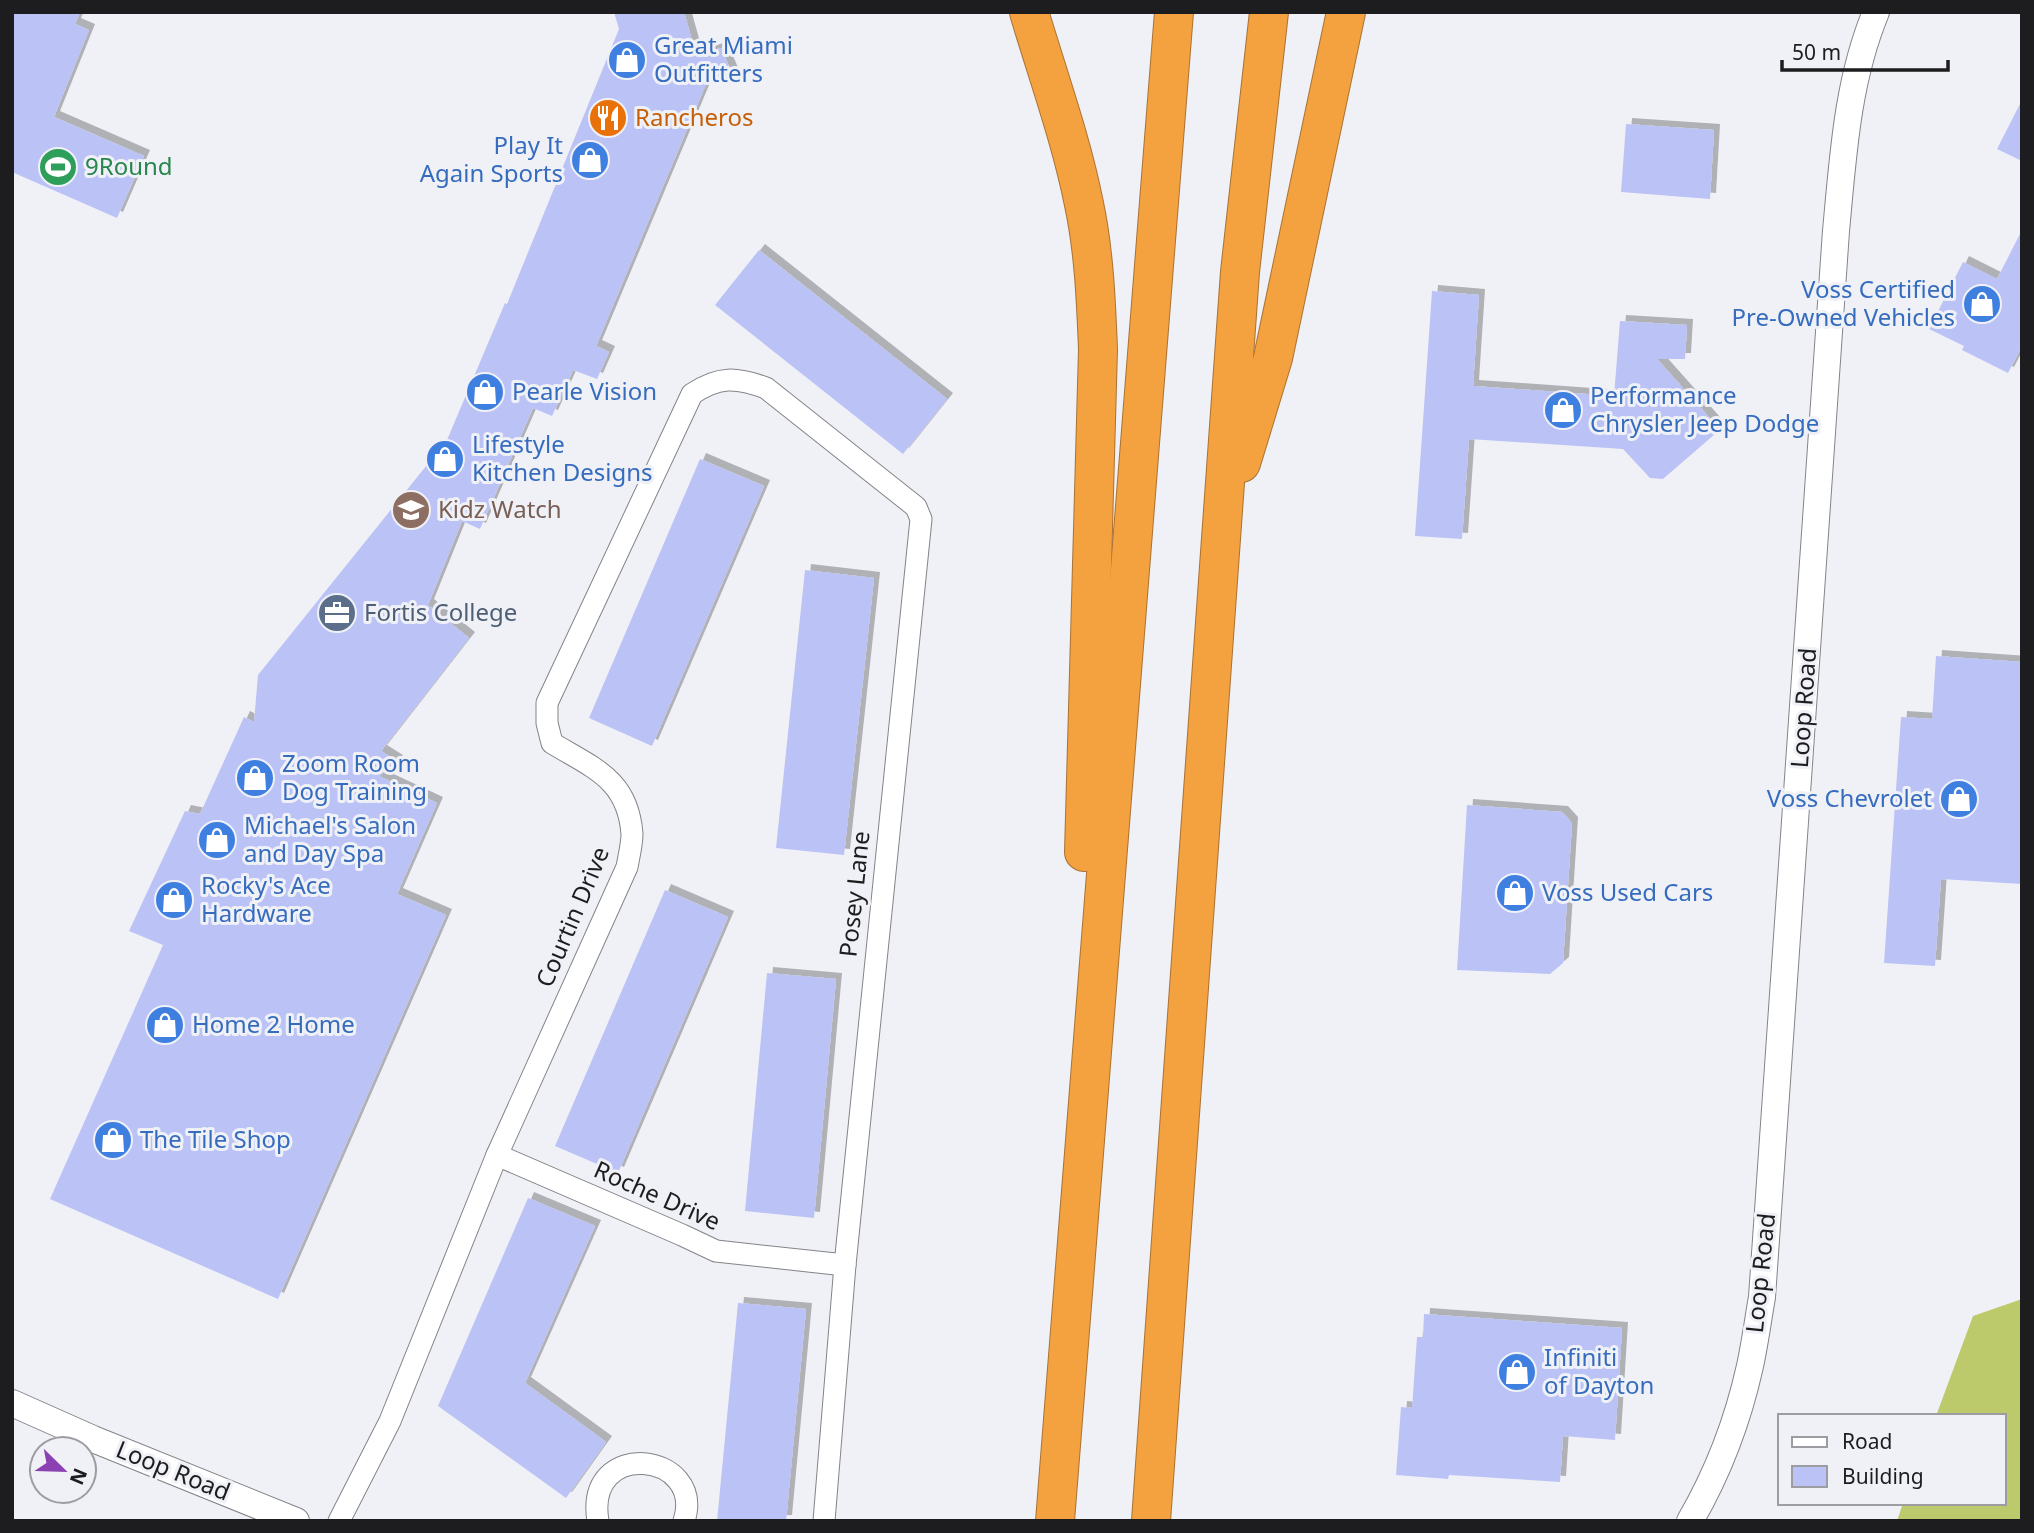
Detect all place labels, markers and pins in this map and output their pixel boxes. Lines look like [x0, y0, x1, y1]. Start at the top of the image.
place label: Great Miami Outfitters [654, 28, 793, 89]
shop icon: Great Miami Outfitters [606, 39, 648, 81]
restaurant icon: Rancheros [587, 97, 629, 139]
place label: Rancheros [635, 100, 754, 133]
place label: Play It Again Sports [420, 128, 563, 189]
shop icon: Play It Again Sports [569, 139, 611, 181]
sports icon: 9Round [37, 146, 79, 188]
place label: 9Round [85, 149, 173, 182]
place label: Voss Certified Pre-Owned Vehicles [1732, 272, 1955, 333]
shop icon: Voss Certified Pre-Owned Vehicles [1961, 283, 2003, 325]
shop icon: Pearle Vision [464, 371, 506, 413]
place label: Pearle Vision [512, 374, 657, 407]
place label: Performance Chrysler Jeep Dodge [1590, 378, 1819, 439]
shop icon: Performance Chrysler Jeep Dodge [1542, 389, 1584, 431]
place label: Lifestyle Kitchen Designs [472, 427, 653, 488]
shop icon: Lifestyle Kitchen Designs [424, 438, 466, 480]
school or university icon: Kidz Watch [390, 489, 432, 531]
place label: Kidz Watch [438, 492, 562, 525]
office icon: Fortis College [316, 592, 358, 634]
place label: Fortis College [364, 595, 517, 628]
place label: Zoom Room Dog Training [282, 746, 427, 807]
shop icon: Zoom Room Dog Training [234, 757, 276, 799]
shop icon: Voss Chevrolet [1938, 778, 1980, 820]
place label: Voss Chevrolet [1767, 781, 1932, 814]
place label: Michael's Salon and Day Spa [244, 808, 416, 869]
shop icon: Michael's Salon and Day Spa [196, 819, 238, 861]
place label: Rocky's Ace Hardware [201, 868, 331, 929]
shop icon: Voss Used Cars [1494, 872, 1536, 914]
place label: Voss Used Cars [1542, 875, 1713, 908]
shop icon: Rocky's Ace Hardware [153, 879, 195, 921]
shop icon: Home 2 Home [144, 1004, 186, 1046]
place label: Home 2 Home [192, 1007, 355, 1040]
shop icon: The Tile Shop [92, 1119, 134, 1161]
place label: The Tile Shop [140, 1122, 291, 1155]
place label: Infiniti of Dayton [1544, 1340, 1654, 1401]
shop icon: Infiniti of Dayton [1496, 1351, 1538, 1393]

